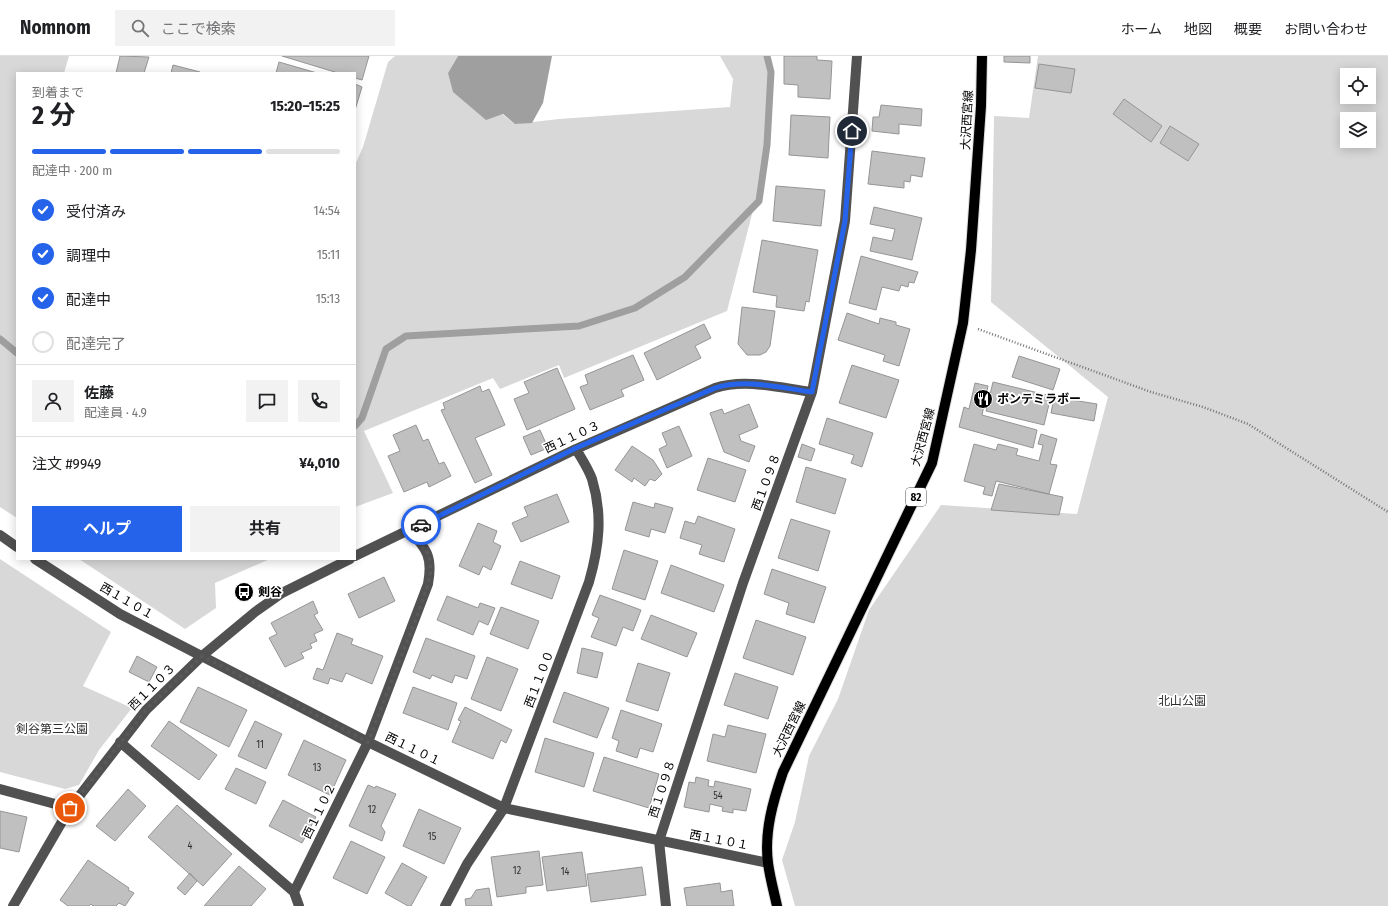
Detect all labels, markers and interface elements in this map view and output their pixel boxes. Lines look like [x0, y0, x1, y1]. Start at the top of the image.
search box [115, 10, 395, 46]
text: Nomnom [20, 16, 91, 39]
icon: search [129, 17, 151, 39]
text: ここで検索 [161, 20, 236, 38]
text: ホーム [1120, 21, 1162, 38]
text: 地図 [1184, 21, 1212, 38]
text: 概要 [1234, 21, 1262, 38]
text: お問い合わせ [1284, 21, 1368, 38]
map controls [1340, 68, 1376, 148]
button: locate [1340, 68, 1376, 104]
text: 到着まで [32, 85, 84, 100]
street label: 大沢西宮線 [958, 90, 976, 150]
text: 15:20–15:25 [270, 97, 340, 115]
text: 2 分 [32, 100, 75, 131]
button: layers [1340, 112, 1376, 148]
pin [835, 114, 869, 148]
icon: home [841, 120, 863, 142]
text: 配達中 · 200 m [32, 163, 112, 178]
icon: check [32, 199, 54, 221]
text: 受付済み [66, 203, 126, 221]
text: 14:54 [314, 203, 340, 218]
icon: check [32, 243, 54, 265]
text: 調理中 [66, 247, 111, 265]
text: 15:11 [317, 247, 340, 262]
icon: check [32, 287, 54, 309]
text: 配達中 [66, 291, 111, 309]
text: 15:13 [316, 291, 340, 306]
text: 配達完了 [66, 335, 126, 353]
button: person [32, 380, 74, 422]
button: chat [246, 380, 288, 422]
button: phone [298, 380, 340, 422]
text: 佐藤 [84, 384, 114, 402]
restaurant icon: ポンテミラボー [972, 388, 994, 410]
place label: ポンテミラボー [997, 392, 1081, 406]
text: 配達員 · 4.9 [84, 405, 147, 420]
street label: 大沢西宮線 [908, 406, 938, 468]
street label: 西１１０３ [542, 418, 602, 456]
street label: 西１０９８ [749, 451, 783, 513]
text: ¥4,010 [299, 454, 340, 472]
text: 注文 #9949 [32, 455, 101, 473]
road number: 82 [906, 488, 926, 506]
courier [401, 505, 441, 545]
button: ヘルプ [32, 506, 182, 552]
button: 共有 [190, 506, 340, 552]
icon: car [410, 514, 432, 536]
street label: 西１１０１ [98, 580, 156, 622]
bus stop icon: 剣谷 [233, 581, 255, 603]
place label: 剣谷 [258, 585, 282, 599]
street label: 西１１００ [522, 648, 556, 710]
street label: 西１１０３ [126, 661, 178, 713]
park label: 北山公園 [1158, 694, 1206, 708]
street label: 大沢西宮線 [770, 699, 808, 759]
park label: 剣谷第三公園 [16, 722, 88, 736]
street label: 西１１０１ [383, 730, 443, 768]
house number: 11 [256, 739, 264, 751]
street label: 西１０９８ [646, 758, 678, 820]
house number: 13 [313, 762, 322, 774]
street label: 西１１０２ [300, 781, 338, 841]
house number: 54 [713, 790, 723, 802]
pin [53, 791, 87, 825]
icon: bag [59, 797, 81, 819]
house number: 12 [368, 804, 377, 816]
street label: 西１１０１ [688, 827, 750, 853]
house number: 15 [428, 831, 437, 843]
house number: 4 [188, 840, 193, 852]
house number: 12 [513, 865, 522, 877]
house number: 14 [561, 866, 570, 878]

